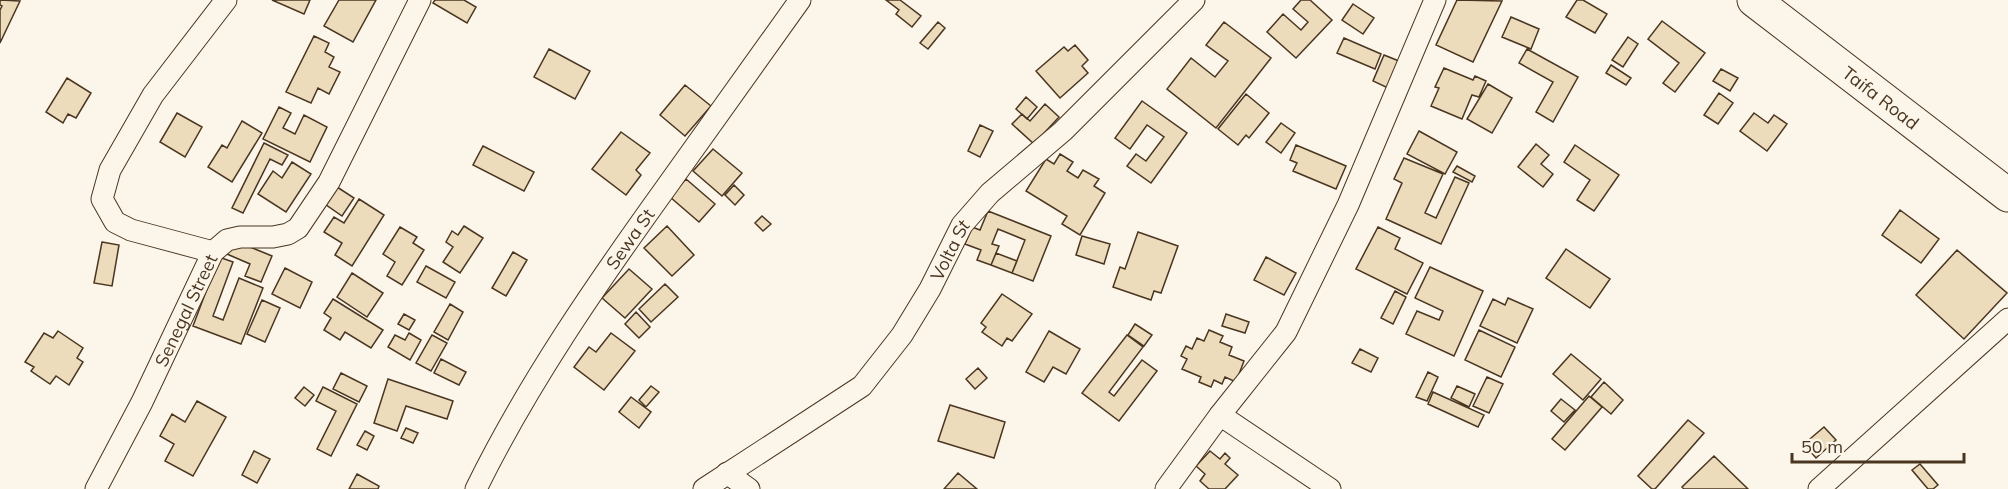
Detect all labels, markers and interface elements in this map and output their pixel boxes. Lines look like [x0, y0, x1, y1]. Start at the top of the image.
street label: Taifa Road [1838, 61, 1924, 134]
street label: Sewa St [600, 204, 659, 274]
street label: Volta St [925, 214, 974, 284]
street label: Senegal Street [149, 250, 222, 370]
scale bar [1792, 426, 1964, 464]
text: 50 m [1801, 435, 1843, 458]

